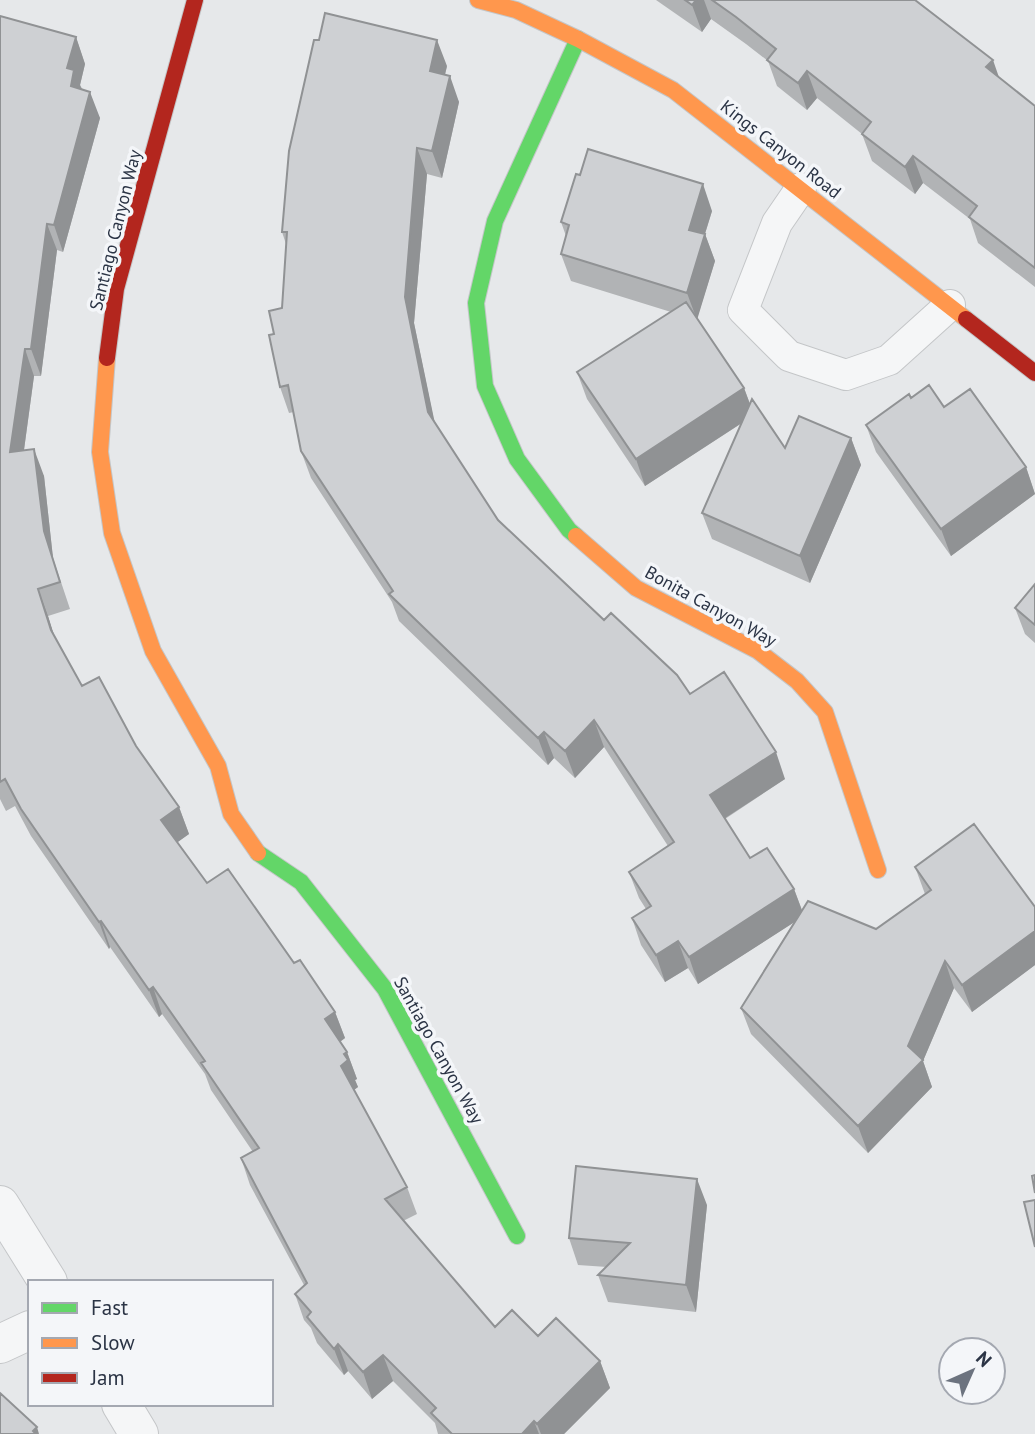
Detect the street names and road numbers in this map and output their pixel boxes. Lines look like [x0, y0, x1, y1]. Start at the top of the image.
street label: Kings Canyon Road [716, 95, 846, 203]
street label: Santiago Canyon Way [84, 147, 146, 313]
street label: Bonita Canyon Way [641, 560, 781, 652]
street label: Santiago Canyon Way [389, 972, 489, 1128]

